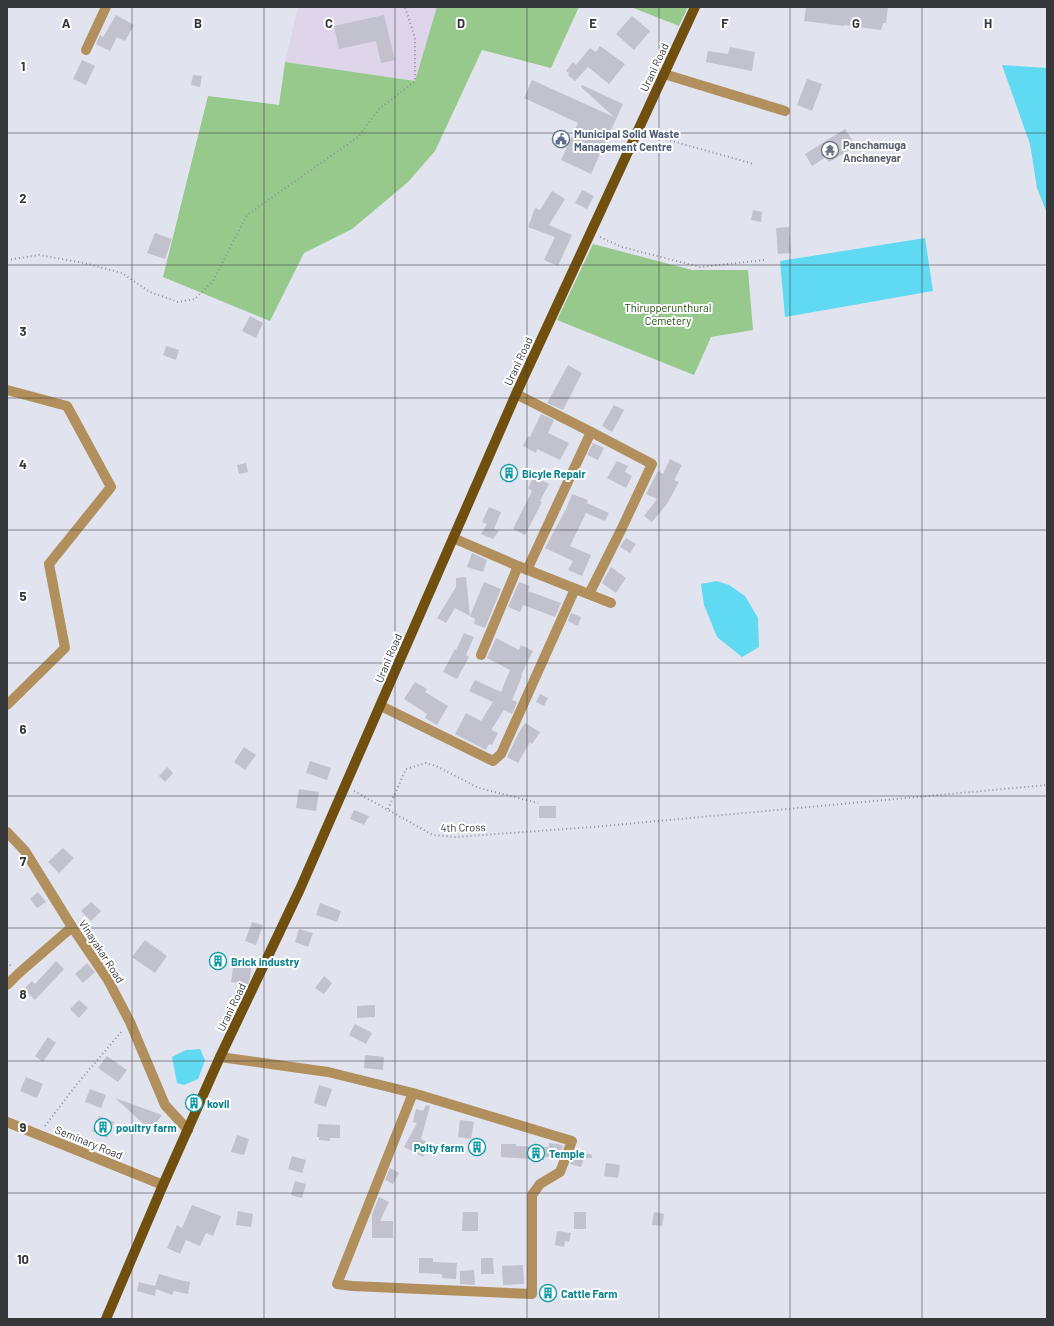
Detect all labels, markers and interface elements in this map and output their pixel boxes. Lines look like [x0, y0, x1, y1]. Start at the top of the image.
text: A [62, 15, 71, 31]
text: B [194, 15, 202, 31]
text: C [325, 15, 333, 31]
text: D [457, 15, 465, 31]
text: E [589, 15, 597, 31]
text: F [721, 15, 729, 31]
text: G [852, 15, 860, 31]
text: H [984, 15, 992, 31]
street label: Urani Road [637, 41, 671, 93]
text: 1 [21, 58, 25, 74]
place label: Municipal Solid Waste Management Centre [574, 127, 679, 153]
public building icon: Municipal Solid Waste Management Centre [551, 129, 571, 149]
place label: Panchamuga Anchaneyar [843, 138, 906, 164]
temple icon: Panchamuga Anchaneyar [820, 140, 840, 160]
text: 2 [19, 190, 27, 206]
park label: Thirupperunthurai Cemetery [625, 301, 712, 327]
text: 3 [19, 323, 27, 339]
street label: Urani Road [501, 335, 535, 387]
text: 4 [19, 456, 27, 472]
building icon: Bicyle Repair [499, 463, 519, 483]
place label: Bicyle Repair [522, 467, 586, 480]
text: 5 [19, 588, 27, 604]
street label: Urani Road [372, 632, 404, 684]
text: 6 [20, 721, 27, 737]
street label: 4th Cross [440, 820, 486, 834]
text: 7 [20, 853, 27, 869]
street label: Vinayakar Road [77, 917, 127, 985]
building icon: Brick industry [208, 951, 228, 971]
place label: Brick industry [231, 955, 300, 968]
street label: Urani Road [214, 981, 248, 1033]
text: 8 [19, 986, 27, 1002]
building icon: kovil [184, 1093, 204, 1113]
place label: kovil [207, 1097, 230, 1110]
building icon: poultry farm [93, 1117, 113, 1137]
text: 9 [20, 1119, 27, 1135]
place label: poultry farm [116, 1121, 177, 1134]
street label: Seminary Road [53, 1123, 125, 1161]
building icon: Polty farm [467, 1137, 487, 1157]
place label: Polty farm [414, 1141, 464, 1154]
building icon: Temple [526, 1143, 546, 1163]
place label: Temple [549, 1147, 585, 1160]
text: 10 [17, 1251, 29, 1267]
building icon: Cattle Farm [538, 1283, 558, 1303]
place label: Cattle Farm [561, 1287, 617, 1300]

